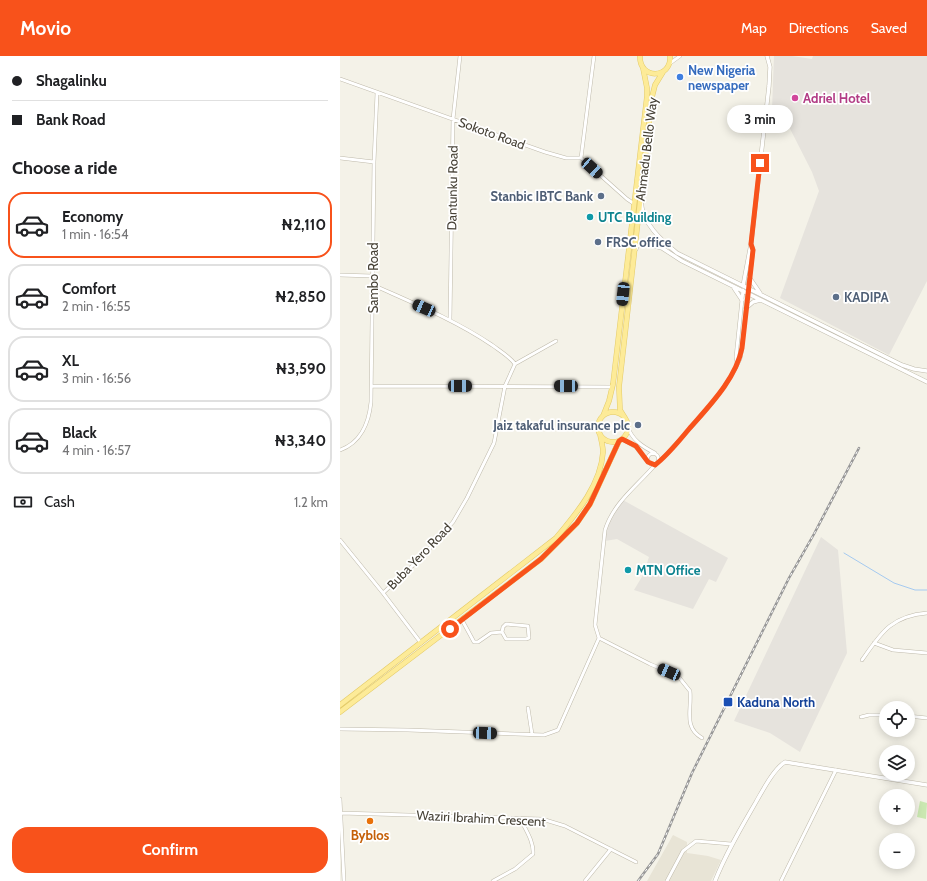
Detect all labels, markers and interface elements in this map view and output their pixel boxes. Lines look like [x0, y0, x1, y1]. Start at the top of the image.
text: Movio [20, 17, 71, 40]
text: Map [741, 19, 767, 37]
text: Directions [789, 19, 849, 37]
text: Saved [871, 19, 907, 37]
place label: New Nigeria newspaper [688, 62, 756, 93]
text: Shagalinku [36, 72, 107, 90]
marker: New Nigeria newspaper [675, 72, 685, 82]
place label: Adriel Hotel [803, 90, 871, 106]
marker: Adriel Hotel [790, 93, 800, 103]
street label: Ahmadu Bello Way [632, 96, 660, 202]
callout: 3 min [727, 105, 793, 133]
text: Bank Road [36, 111, 105, 129]
text: 3 min [744, 111, 776, 127]
street label: Sokoto Road [456, 114, 528, 152]
street label: Dantunku Road [443, 145, 461, 231]
route end [751, 154, 769, 172]
car [579, 156, 605, 180]
text: Choose a ride [12, 157, 117, 179]
place label: Stanbic IBTC Bank [491, 188, 594, 204]
marker: Stanbic IBTC Bank [596, 191, 606, 201]
icon: car [14, 207, 50, 243]
text: Economy [62, 208, 123, 226]
place label: UTC Building [598, 209, 672, 225]
marker: UTC Building [585, 212, 595, 222]
text: ₦2,110 [281, 216, 326, 234]
text: 1 min · 16:54 [62, 226, 128, 242]
place label: FRSC office [606, 234, 672, 250]
marker: FRSC office [593, 237, 603, 247]
street label: Sambo Road [365, 243, 381, 313]
icon: car [14, 279, 50, 315]
text: Comfort [62, 280, 116, 298]
car [616, 281, 630, 307]
text: ₦2,850 [275, 288, 326, 306]
place label: KADIPA [844, 289, 890, 305]
marker: KADIPA [831, 292, 841, 302]
text: 2 min · 16:55 [62, 298, 131, 314]
car [411, 298, 437, 318]
icon: car [14, 351, 50, 387]
text: XL [62, 352, 79, 370]
text: ₦3,590 [275, 360, 326, 378]
text: 3 min · 16:56 [62, 370, 131, 386]
car [448, 380, 472, 392]
car [554, 380, 578, 392]
place label: Jaiz takaful insurance plc [492, 417, 630, 433]
marker: Jaiz takaful insurance plc [633, 420, 643, 430]
icon: car [14, 423, 50, 459]
text: Black [62, 424, 97, 442]
text: ₦3,340 [274, 432, 326, 450]
text: 4 min · 16:57 [62, 442, 131, 458]
icon: cash [12, 491, 34, 513]
text: Cash [44, 493, 75, 511]
text: 1.2 km [294, 494, 328, 510]
street label: Buba Yero Road [383, 519, 455, 593]
place label: MTN Office [636, 562, 701, 578]
marker: MTN Office [623, 565, 633, 575]
route start [441, 620, 459, 638]
car [656, 662, 682, 682]
place label: Kaduna North [737, 694, 815, 710]
marker: Kaduna North [722, 696, 734, 708]
map controls [879, 701, 915, 869]
button: locate [879, 701, 915, 737]
car [473, 727, 497, 739]
button: layers [879, 745, 915, 781]
button: + [879, 789, 915, 825]
street label: Waziri Ibrahim Crescent [416, 807, 547, 829]
marker: Byblos [365, 816, 375, 826]
button: Confirm [12, 827, 328, 873]
place label: Byblos [351, 827, 390, 843]
button: − [879, 833, 915, 869]

